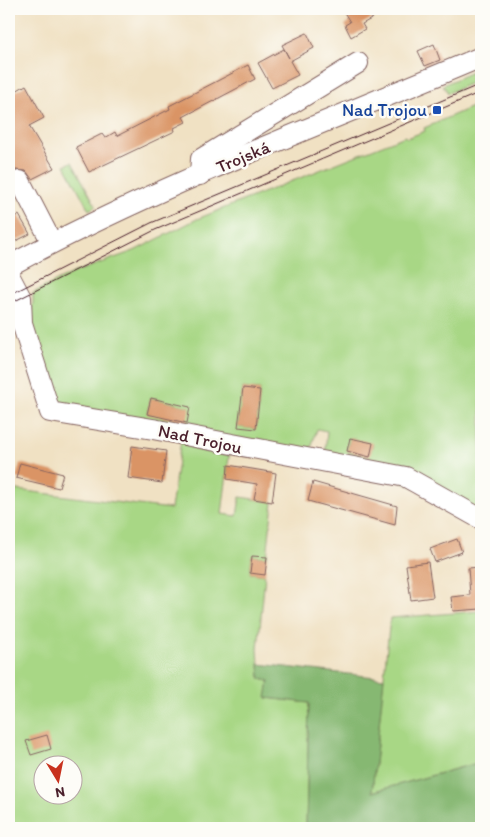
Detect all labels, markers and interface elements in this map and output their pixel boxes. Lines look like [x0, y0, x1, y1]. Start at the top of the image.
place label: Nad Trojou [342, 99, 427, 121]
marker: Nad Trojou [431, 104, 443, 116]
street label: Trojská [213, 136, 274, 178]
street label: Nad Trojou [156, 419, 244, 459]
north arrow [32, 754, 82, 804]
text: N [54, 783, 66, 802]

